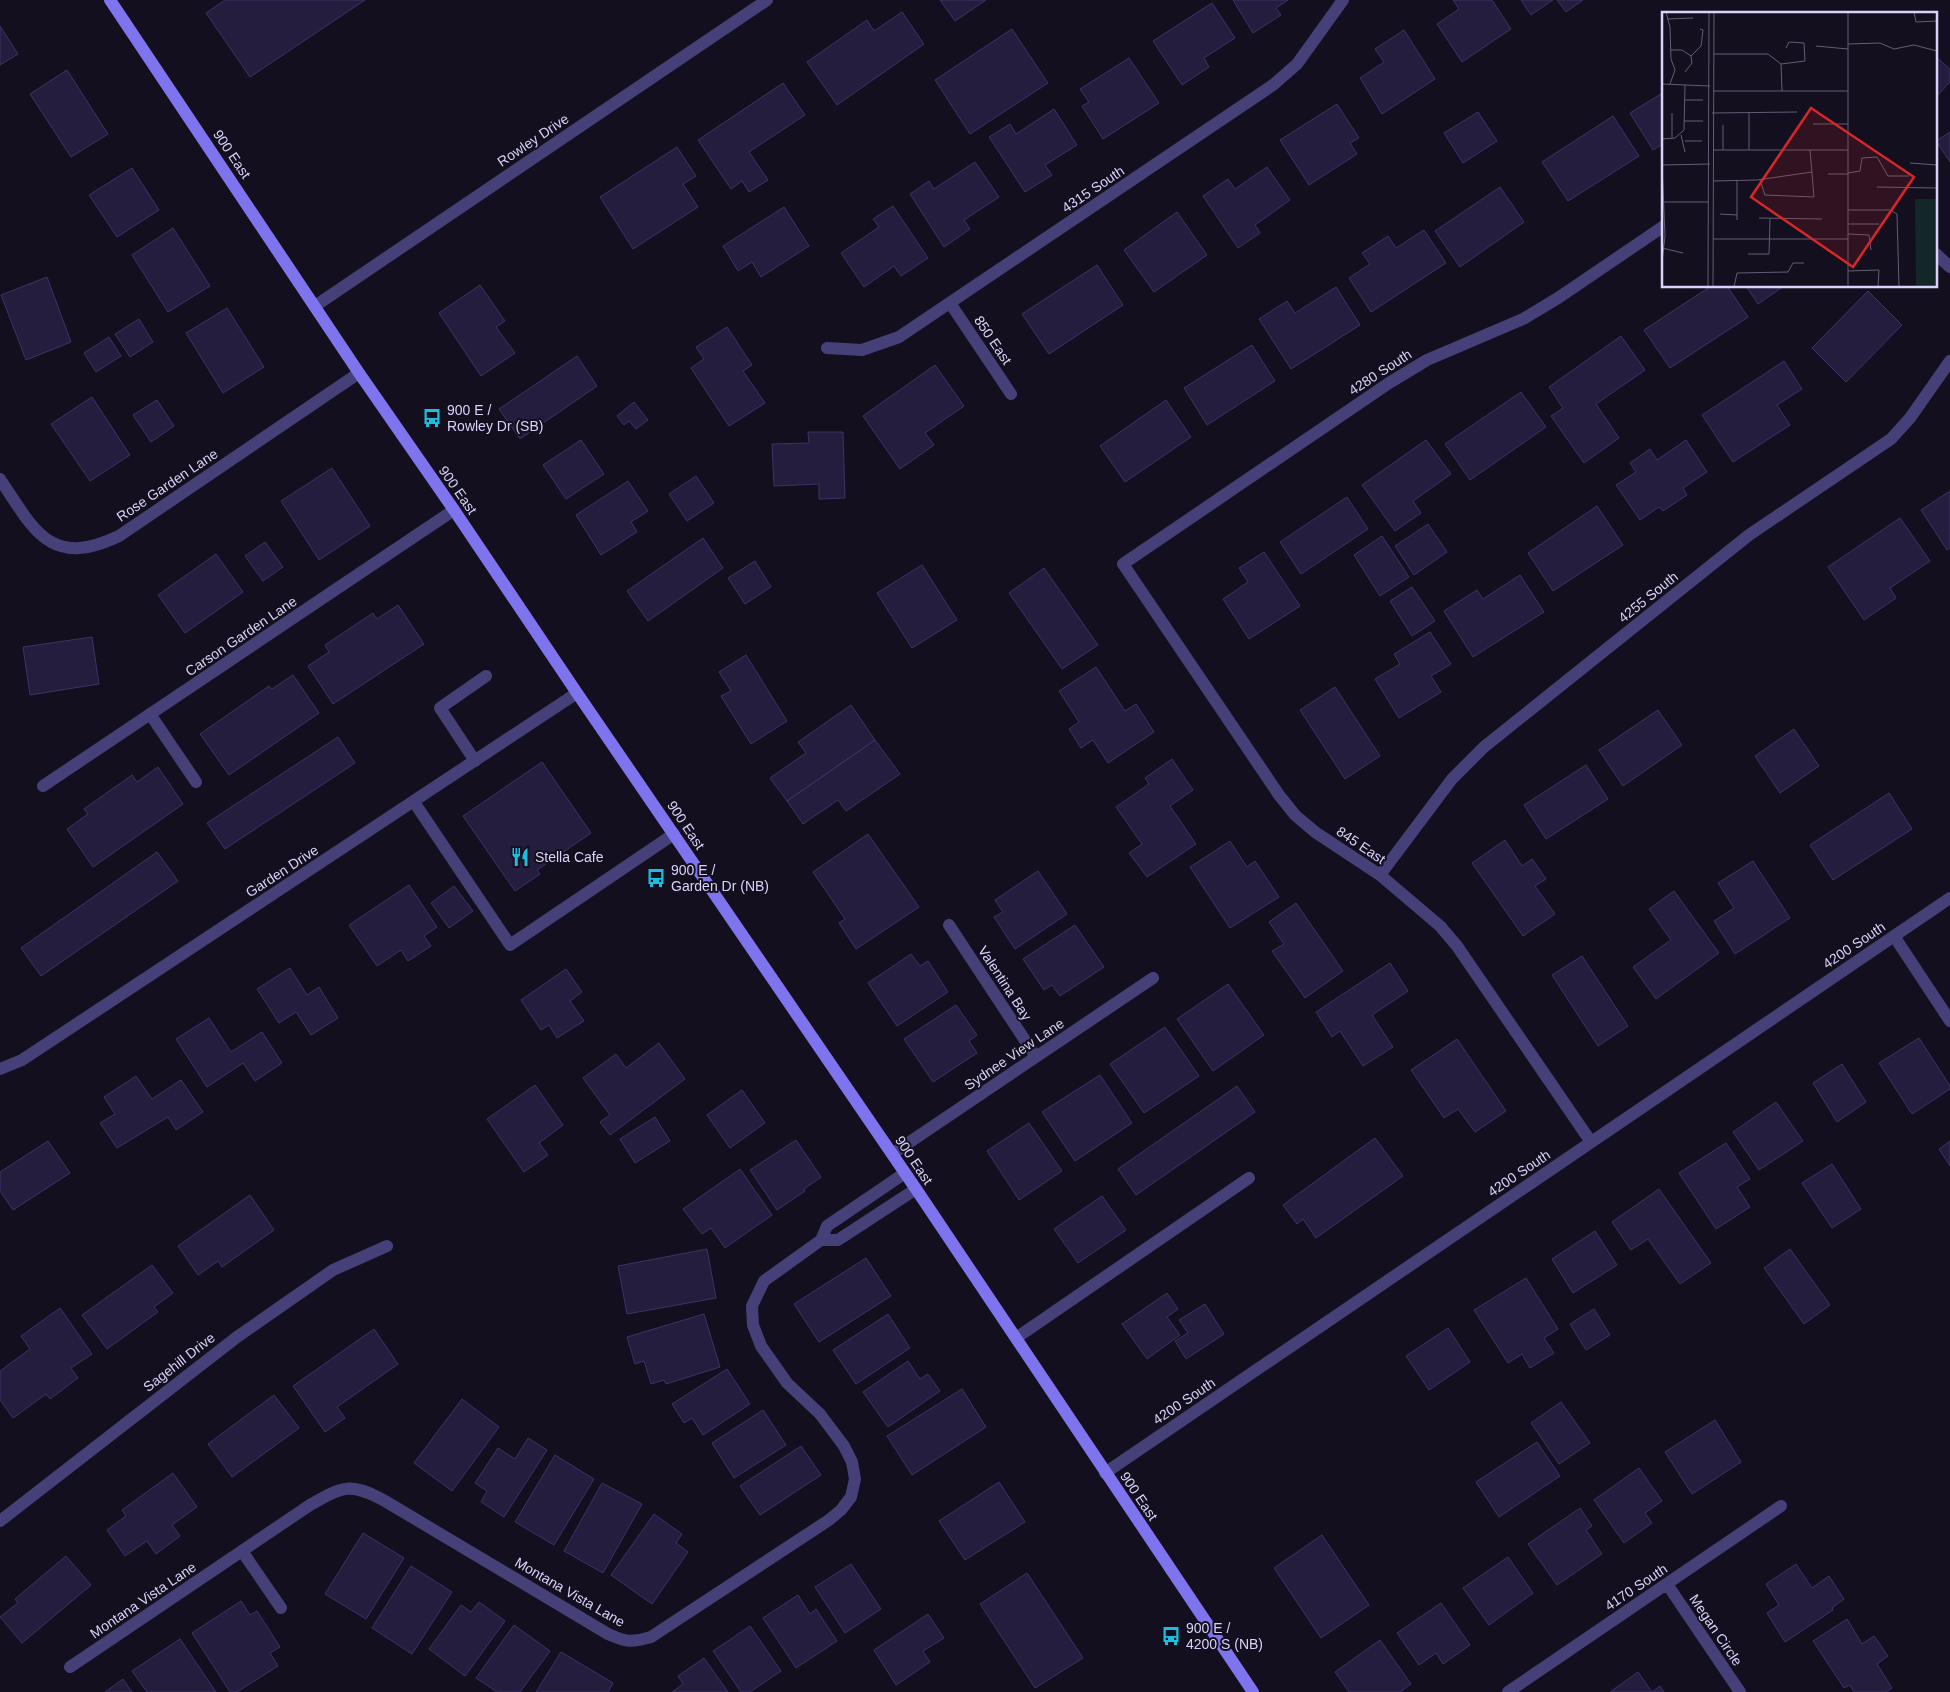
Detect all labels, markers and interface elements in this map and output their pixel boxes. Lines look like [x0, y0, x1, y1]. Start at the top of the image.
inset map [1662, 12, 1938, 288]
street label: Rowley Drive [494, 110, 572, 170]
street label: 900 East [210, 127, 254, 181]
street label: 4315 South [1059, 162, 1127, 216]
street label: 850 East [971, 313, 1015, 367]
street label: 4280 South [1346, 346, 1414, 398]
place label: 900 E / Rowley Dr (SB) [447, 402, 543, 434]
bus stop icon: 900 E / Rowley Dr (SB) [421, 407, 443, 429]
street label: Rose Garden Lane [113, 445, 221, 525]
street label: 900 East [436, 463, 480, 517]
street label: 4255 South [1615, 568, 1681, 626]
street label: Carson Garden Lane [182, 593, 300, 679]
street label: 900 East [664, 798, 708, 852]
street label: 845 East [1334, 823, 1388, 867]
street label: Garden Drive [243, 842, 321, 900]
restaurant icon: Stella Cafe [509, 846, 531, 868]
place label: Stella Cafe [535, 849, 604, 865]
place label: 900 E / Garden Dr (NB) [671, 862, 769, 894]
bus stop icon: 900 E / Garden Dr (NB) [645, 867, 667, 889]
street label: 4200 South [1820, 918, 1888, 972]
street label: Valentina Bay [975, 943, 1035, 1023]
street label: Sydnee View Lane [961, 1015, 1067, 1093]
street label: 900 East [892, 1133, 936, 1187]
street label: 4200 South [1485, 1146, 1553, 1200]
street label: Sagehill Drive [140, 1329, 218, 1395]
street label: 4200 South [1150, 1374, 1218, 1428]
street label: 900 East [1117, 1469, 1161, 1523]
street label: Montana Vista Lane [512, 1554, 628, 1630]
street label: Montana Vista Lane [87, 1559, 199, 1641]
street label: 4170 South [1602, 1560, 1670, 1614]
street label: Megan Circle [1686, 1591, 1746, 1669]
place label: 900 E / 4200 S (NB) [1186, 1620, 1263, 1652]
bus stop icon: 900 E / 4200 S (NB) [1160, 1625, 1182, 1647]

